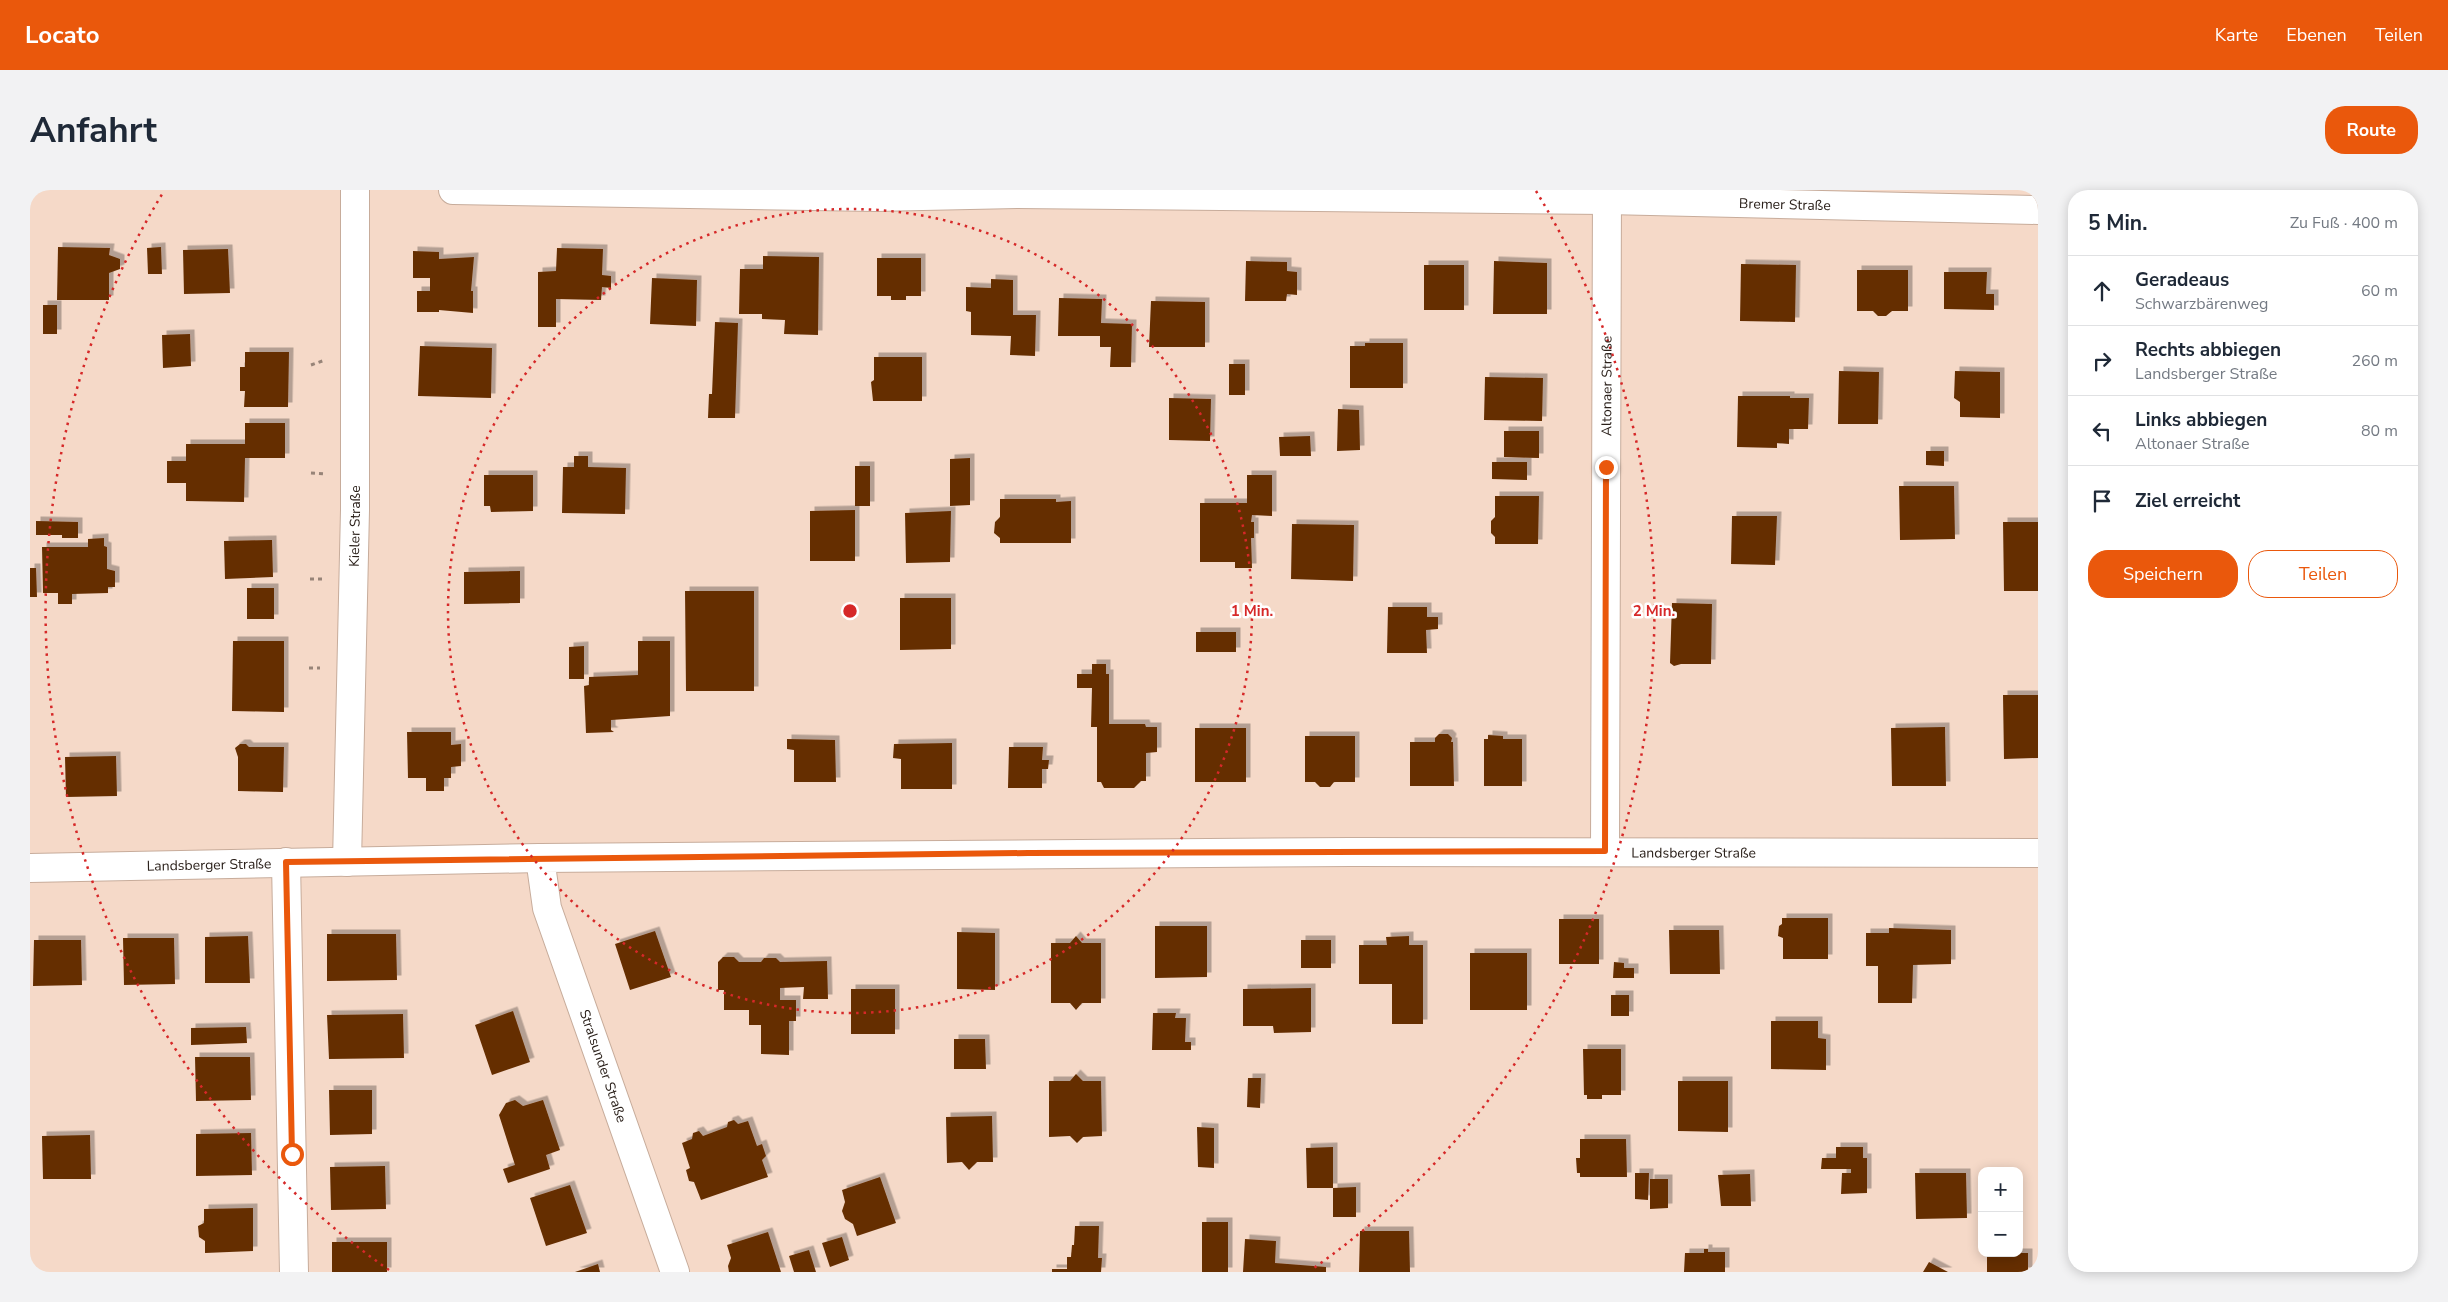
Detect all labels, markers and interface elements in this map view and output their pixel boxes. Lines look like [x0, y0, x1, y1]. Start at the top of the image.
text: Locato [25, 19, 100, 51]
text: Karte [2215, 23, 2258, 47]
text: Ebenen [2286, 23, 2347, 47]
text: Teilen [2375, 23, 2423, 47]
button: Route [2325, 106, 2418, 154]
text: Anfahrt [30, 107, 157, 154]
street label: Bremer Straße [1739, 194, 1831, 215]
text: 5 Min. [2088, 209, 2147, 237]
text: Zu Fuß · 400 m [2290, 212, 2398, 234]
text: Geradeaus [2135, 267, 2229, 293]
icon: ahead [2088, 277, 2116, 305]
text: 60 m [2361, 280, 2398, 302]
text: Schwarzbärenweg [2135, 293, 2268, 315]
street label: Altonaer Straße [1597, 336, 1616, 436]
text: Rechts abbiegen [2135, 337, 2281, 363]
icon: right [2088, 347, 2116, 375]
text: 260 m [2351, 350, 2398, 372]
text: Landsberger Straße [2135, 363, 2277, 385]
text: Links abbiegen [2135, 407, 2267, 433]
icon: left [2088, 417, 2116, 445]
text: 80 m [2361, 420, 2398, 442]
text: Altonaer Straße [2135, 433, 2250, 455]
route end [1595, 456, 1618, 479]
street label: Kieler Straße [344, 485, 365, 567]
icon: arrive [2088, 487, 2116, 515]
text: Ziel erreicht [2135, 488, 2240, 514]
button: Speichern [2088, 550, 2238, 598]
button: Teilen [2248, 550, 2398, 598]
text: 1 Min. [1231, 601, 1273, 621]
text: 2 Min. [1633, 601, 1675, 621]
centre of rings [841, 602, 859, 620]
street label: Landsberger Straße [1631, 843, 1756, 862]
street label: Landsberger Straße [146, 854, 271, 875]
street label: Stralsunder Straße [575, 1007, 631, 1125]
route start [281, 1143, 304, 1166]
map controls [1978, 1167, 2023, 1257]
button: + [1978, 1167, 2023, 1212]
button: − [1978, 1212, 2023, 1257]

